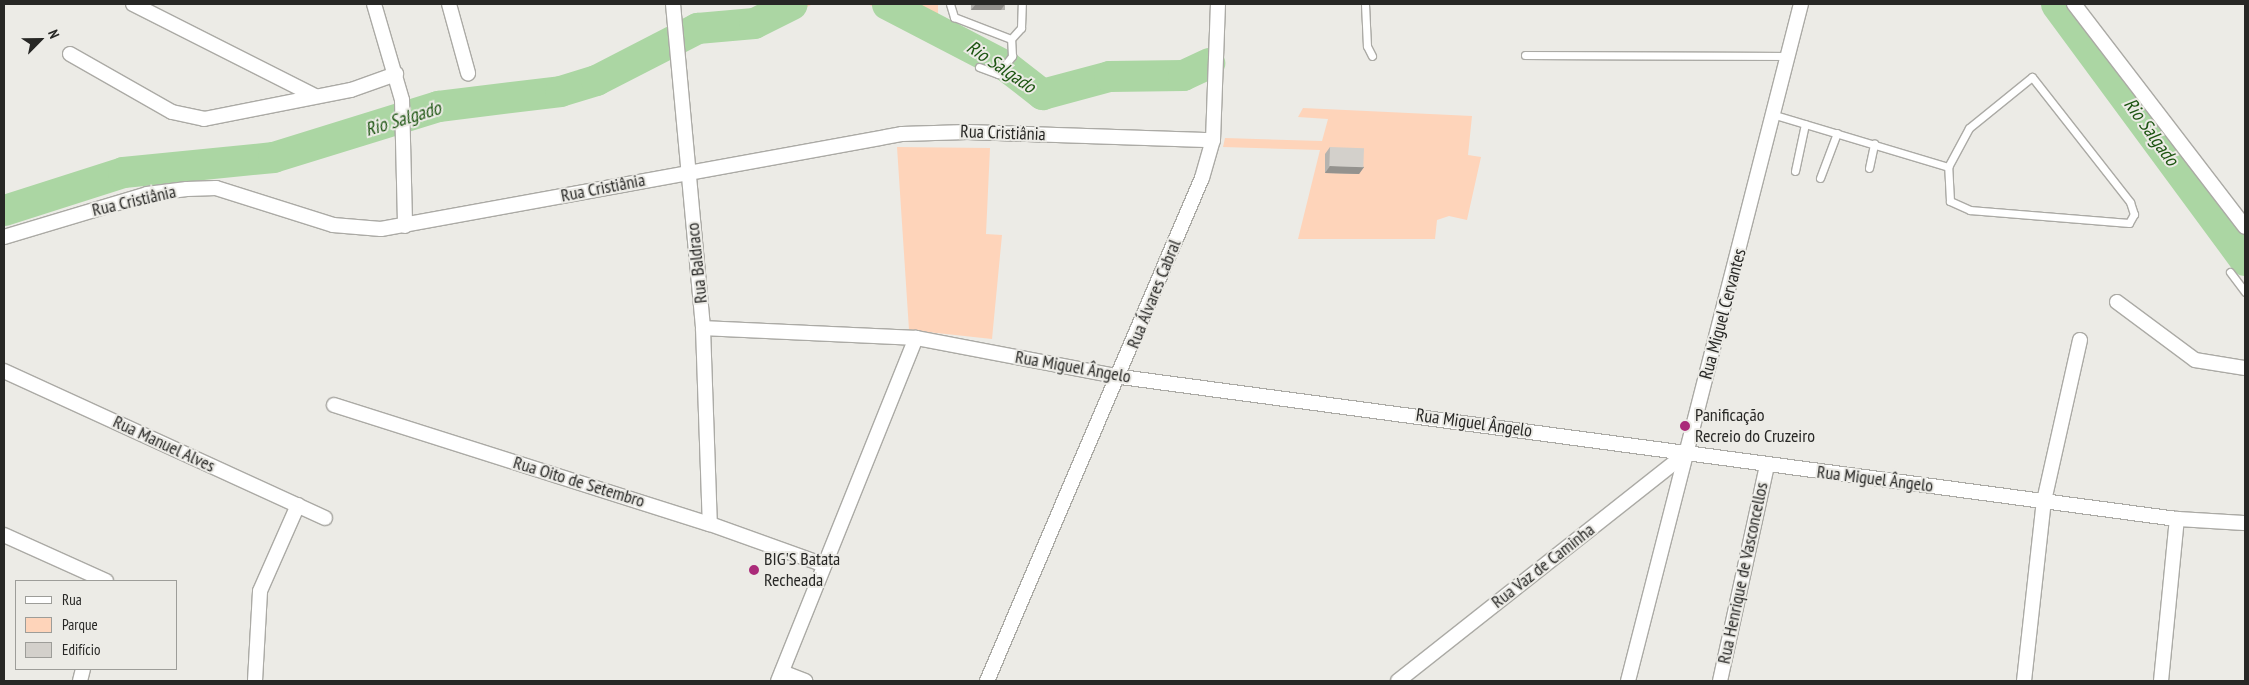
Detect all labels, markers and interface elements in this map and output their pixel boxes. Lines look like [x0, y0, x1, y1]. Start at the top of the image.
north arrow [15, 15, 65, 65]
text: N [44, 27, 64, 41]
water label: Rio Salgado [962, 36, 1040, 98]
water label: Rio Salgado [2119, 94, 2183, 170]
water label: Rio Salgado [362, 97, 444, 141]
street label: Rua Cristiânia [960, 121, 1046, 145]
street label: Rua Cristiânia [559, 169, 647, 207]
street label: Rua Cristiânia [90, 181, 178, 221]
street label: Rua Baldraco [682, 222, 712, 304]
street label: Rua Álvares Cabral [1122, 236, 1186, 352]
street label: Rua Miguel Cervantes [1695, 246, 1751, 382]
street label: Rua Miguel Ângelo [1013, 346, 1133, 388]
street label: Rua Miguel Ângelo [1414, 404, 1534, 442]
place label: Panificação Recreio do Cruzeiro [1695, 405, 1815, 448]
street label: Rua Manuel Alves [109, 411, 219, 477]
marker: Panificação Recreio do Cruzeiro [1679, 420, 1691, 432]
street label: Rua Oito de Setembro [511, 452, 647, 512]
street label: Rua Miguel Ângelo [1815, 461, 1935, 497]
street label: Rua Henrique de Vasconcellos [1713, 480, 1773, 666]
street label: Rua Vaz de Caminha [1487, 519, 1599, 613]
place label: BIG'S Batata Recheada [764, 549, 840, 592]
marker: BIG'S Batata Recheada [748, 564, 760, 576]
legend [15, 580, 178, 670]
text: Rua [62, 590, 82, 609]
text: Parque [62, 615, 98, 634]
text: Edifício [62, 640, 100, 659]

